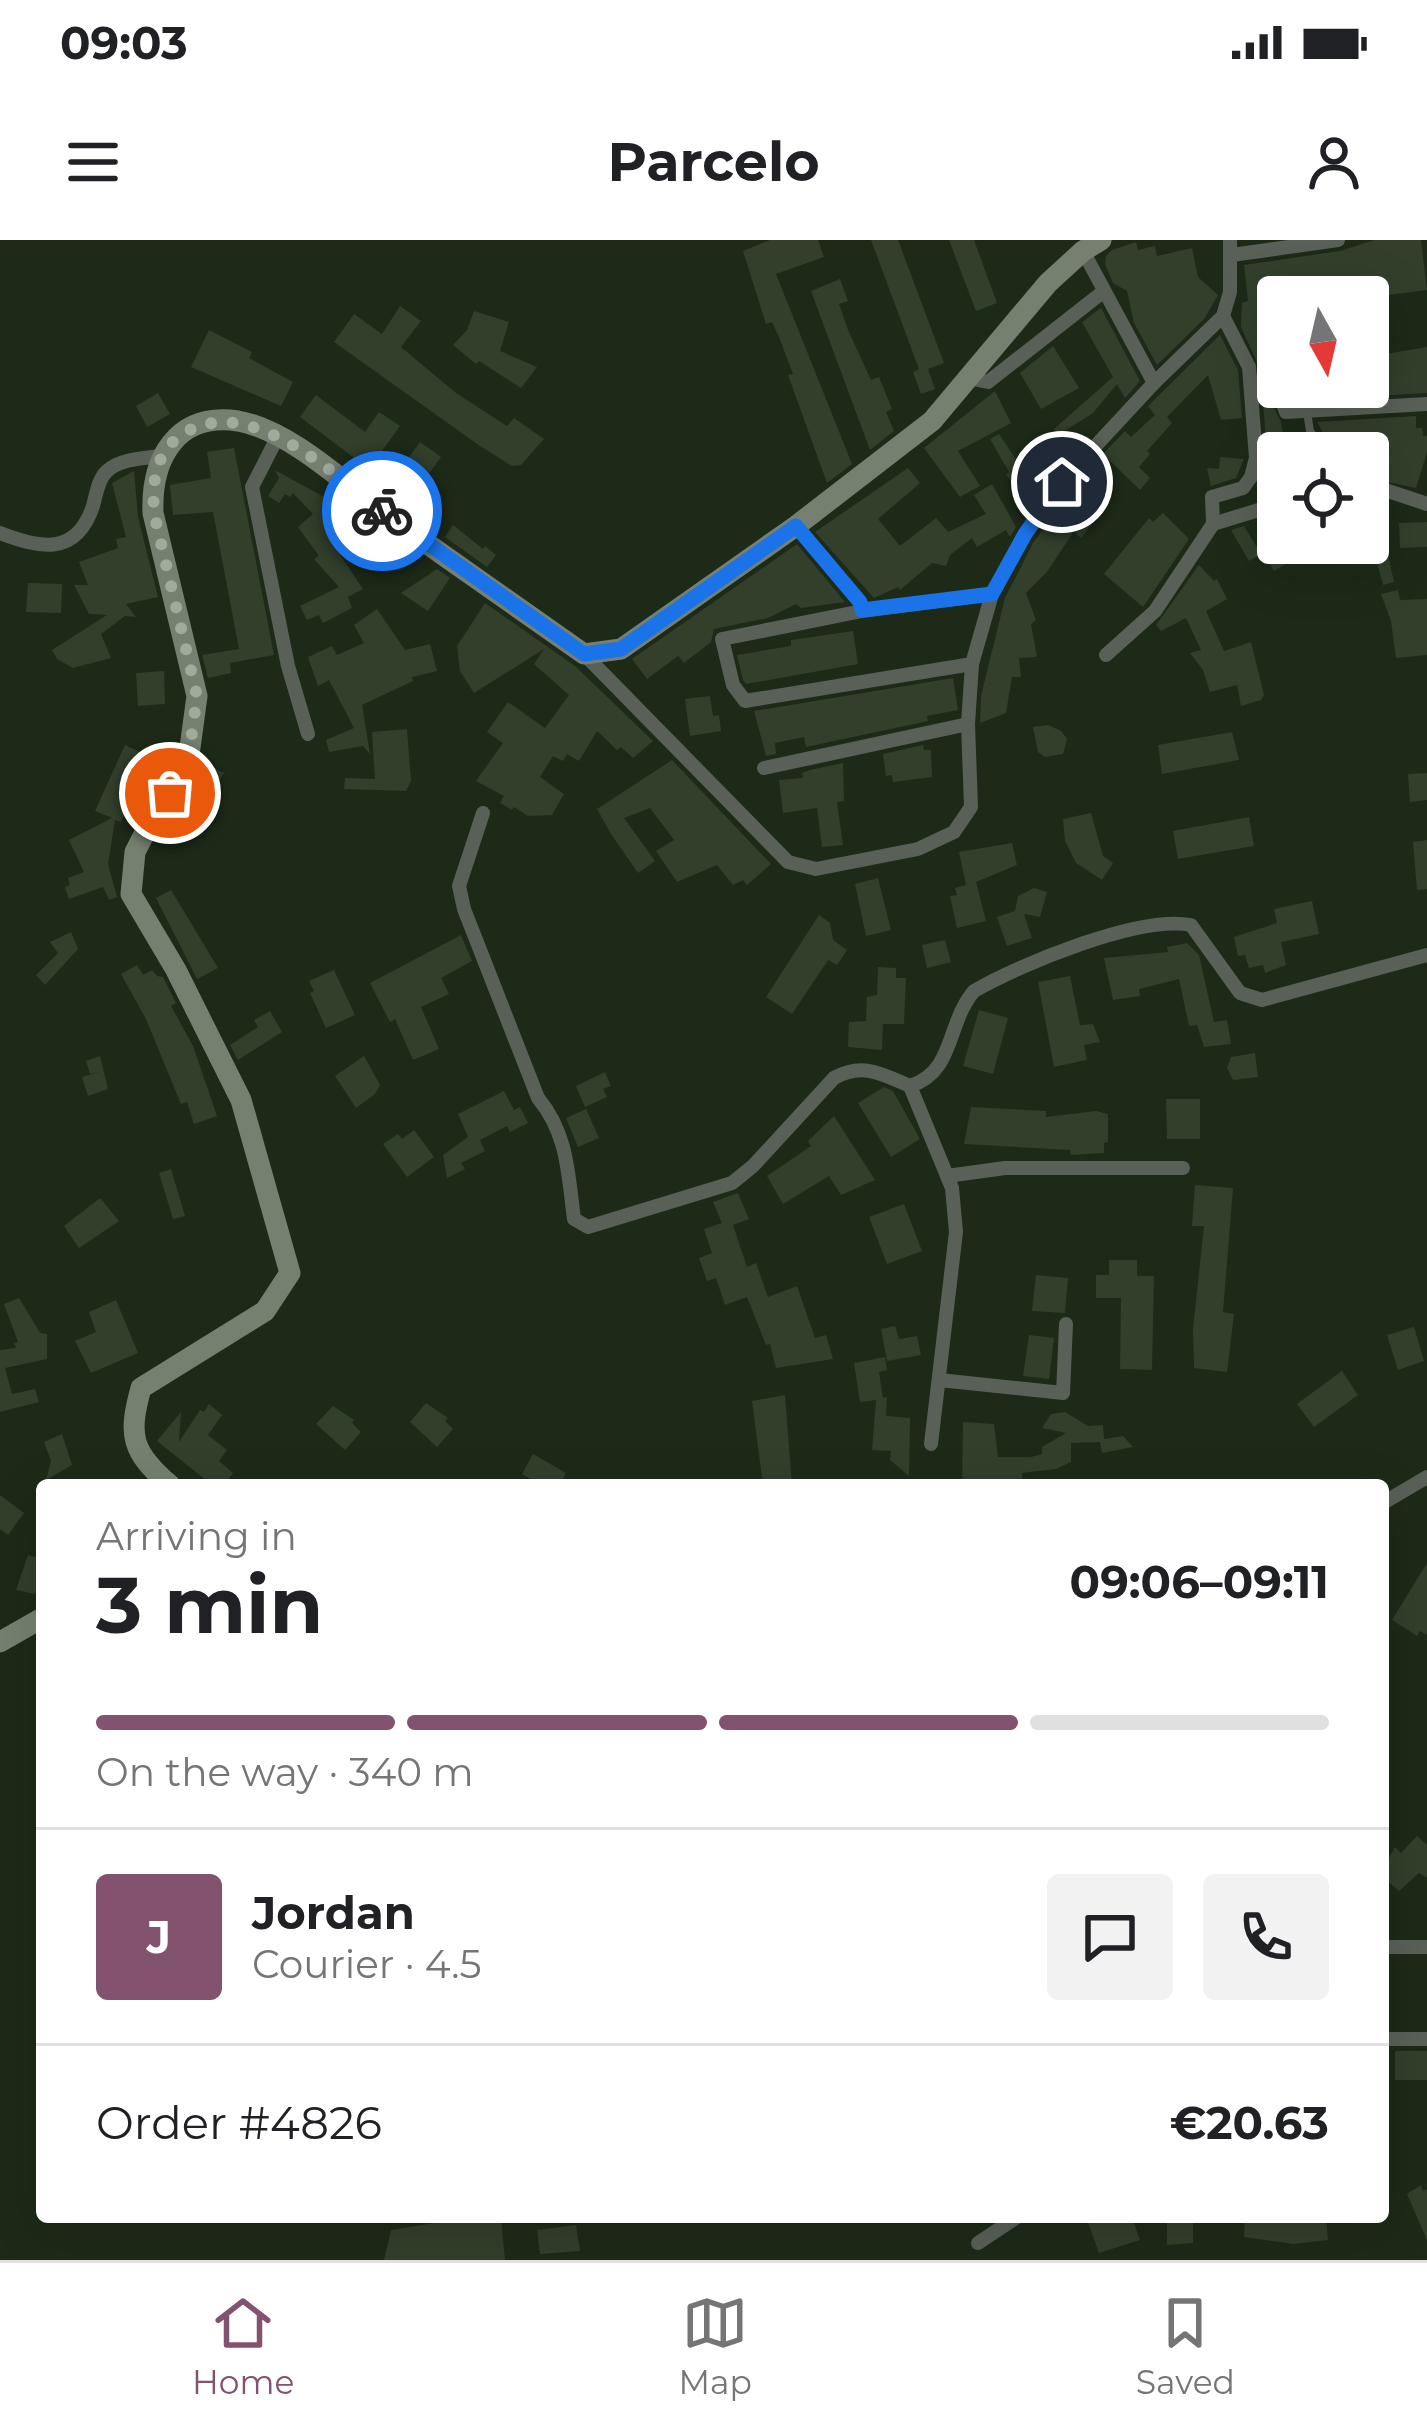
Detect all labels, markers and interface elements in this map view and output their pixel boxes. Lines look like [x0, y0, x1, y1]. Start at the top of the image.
text: 09:03 [60, 15, 188, 70]
icon: menu [60, 129, 126, 195]
text: Parcelo [607, 129, 820, 195]
icon: person [1301, 129, 1367, 195]
north arrow [1257, 276, 1389, 408]
map controls [1257, 276, 1389, 564]
pin [1011, 431, 1113, 533]
button: locate [1257, 432, 1389, 564]
icon: home [1029, 449, 1095, 515]
courier [322, 451, 442, 571]
icon: bike [349, 478, 415, 544]
pin [119, 742, 221, 844]
icon: bag [137, 760, 203, 826]
text: Arriving in [96, 1512, 297, 1560]
text: 09:06–09:11 [1070, 1554, 1329, 1609]
text: 3 min [96, 1557, 323, 1653]
text: On the way · 340 m [96, 1748, 474, 1796]
button: chat [1047, 1874, 1173, 2000]
button: phone [1203, 1874, 1329, 2000]
text: Jordan [252, 1885, 415, 1940]
text: J [147, 1909, 171, 1964]
text: Courier · 4.5 [252, 1940, 482, 1988]
text: Order #4826 [96, 2095, 382, 2150]
text: €20.63 [1170, 2095, 1329, 2150]
tab: Home [192, 2290, 294, 2402]
tab: Map [678, 2290, 752, 2402]
tab: Saved [1136, 2290, 1235, 2402]

